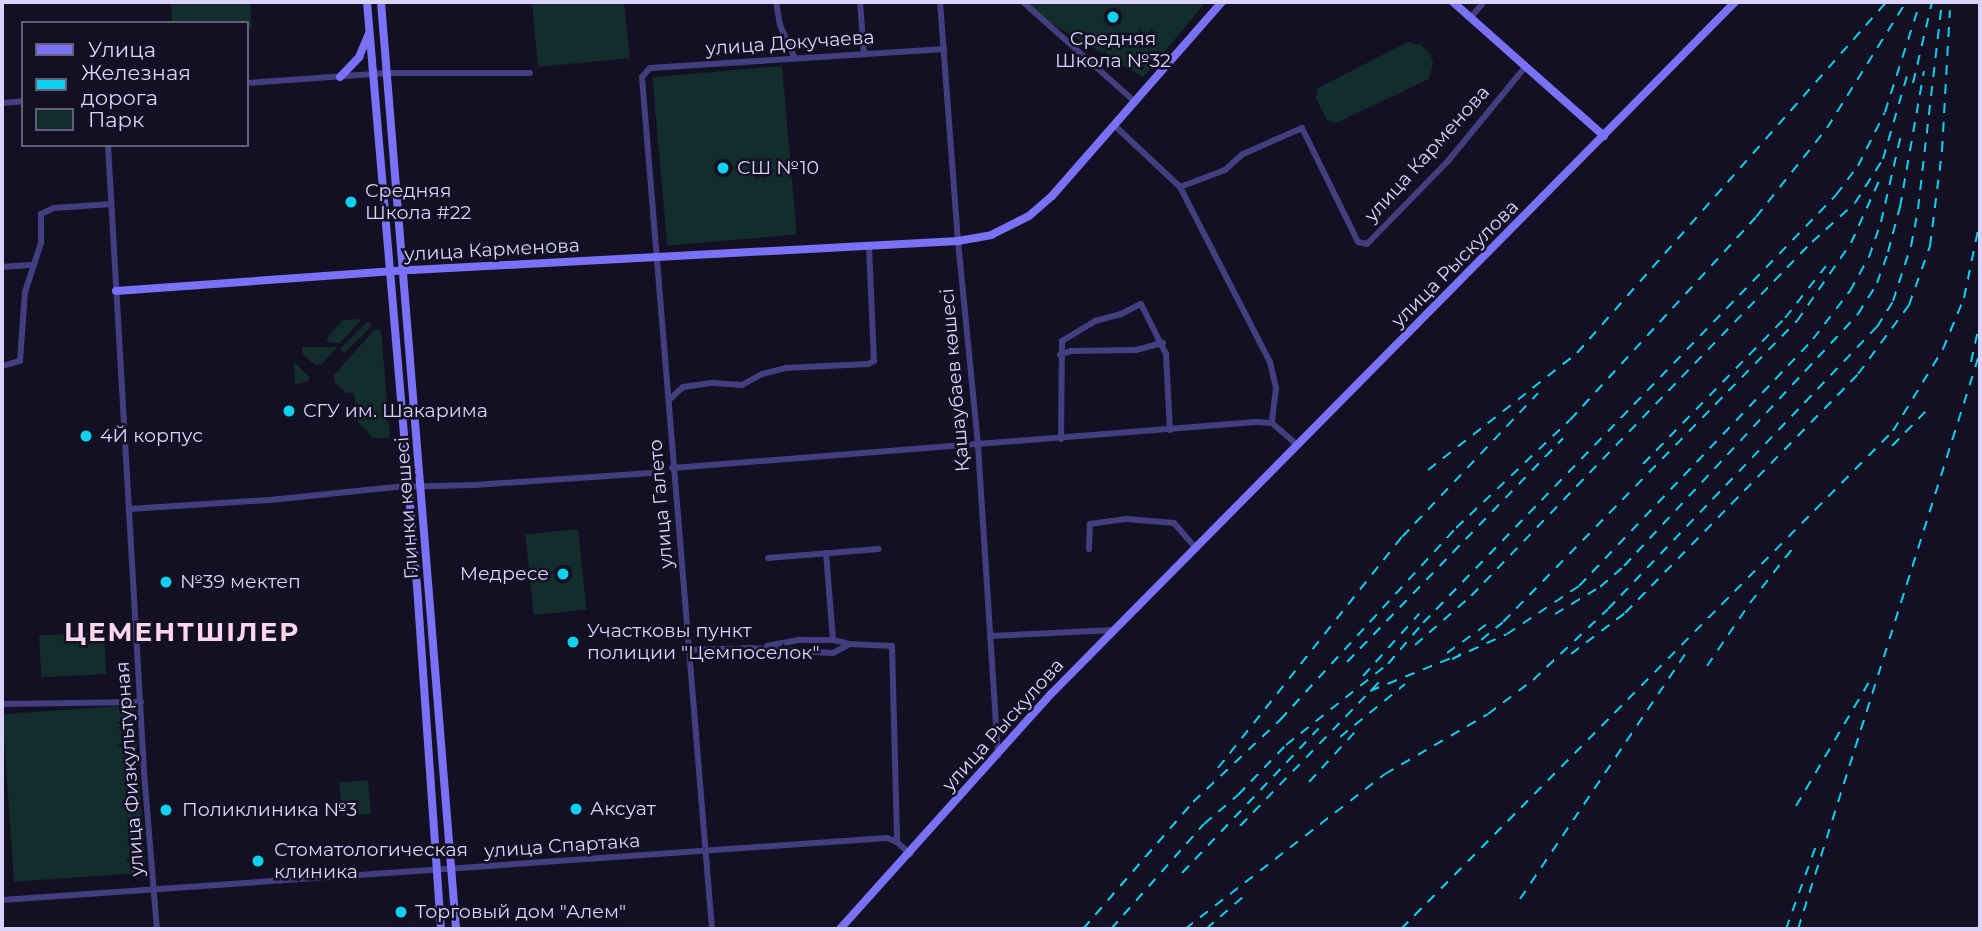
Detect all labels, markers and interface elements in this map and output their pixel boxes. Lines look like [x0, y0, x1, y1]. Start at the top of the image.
marker: Средняя Школа №32 [1105, 9, 1121, 25]
legend [21, 21, 248, 147]
street label: улица Докучаева [705, 26, 875, 60]
place label: Средняя Школа №32 [1055, 28, 1171, 72]
text: Улица [88, 37, 156, 62]
text: Железная дорога [81, 60, 191, 110]
street label: улица Карменова [1360, 81, 1494, 227]
text: Парк [88, 107, 144, 132]
place label: СШ №10 [737, 157, 819, 179]
marker: СШ №10 [715, 160, 731, 176]
place label: Средняя Школа #22 [365, 180, 471, 224]
marker: Средняя Школа #22 [343, 194, 359, 210]
street label: улица Рыскулова [1387, 196, 1523, 332]
street label: улица Карменова [404, 234, 580, 266]
street label: Қашаубаев көшесі [936, 287, 974, 473]
place label: СГУ им. Шакарима [303, 400, 488, 422]
marker: СГУ им. Шакарима [281, 403, 297, 419]
place label: 4Й корпус [100, 425, 203, 447]
marker: 4Й корпус [78, 428, 94, 444]
street label: Глинки көшесі [391, 436, 423, 580]
street label: улица Галето [644, 438, 678, 570]
place label: Медресе [460, 563, 549, 585]
marker: Медресе [555, 566, 571, 582]
place label: №39 мектеп [180, 571, 301, 593]
marker: №39 мектеп [158, 574, 174, 590]
district label: ЦЕМЕНТШІЛЕР [65, 617, 299, 649]
place label: Участковы пункт полиции "Цемпоселок" [587, 620, 819, 664]
marker: Участковы пункт полиции "Цемпоселок" [565, 634, 581, 650]
street label: улица Рыскулова [937, 654, 1069, 796]
street label: улица Физкультурная [111, 661, 149, 877]
place label: Аксуат [590, 798, 656, 820]
place label: Поликлиника №3 [182, 799, 357, 821]
marker: Поликлиника №3 [156, 800, 176, 820]
marker: Аксуат [568, 801, 584, 817]
street label: улица Спартака [483, 829, 641, 863]
place label: Стоматологическая клиника [274, 839, 468, 883]
marker: Стоматологическая клиника [248, 851, 268, 871]
place label: Торговый дом "Алем" [415, 901, 626, 923]
marker: Торговый дом "Алем" [393, 904, 409, 920]

